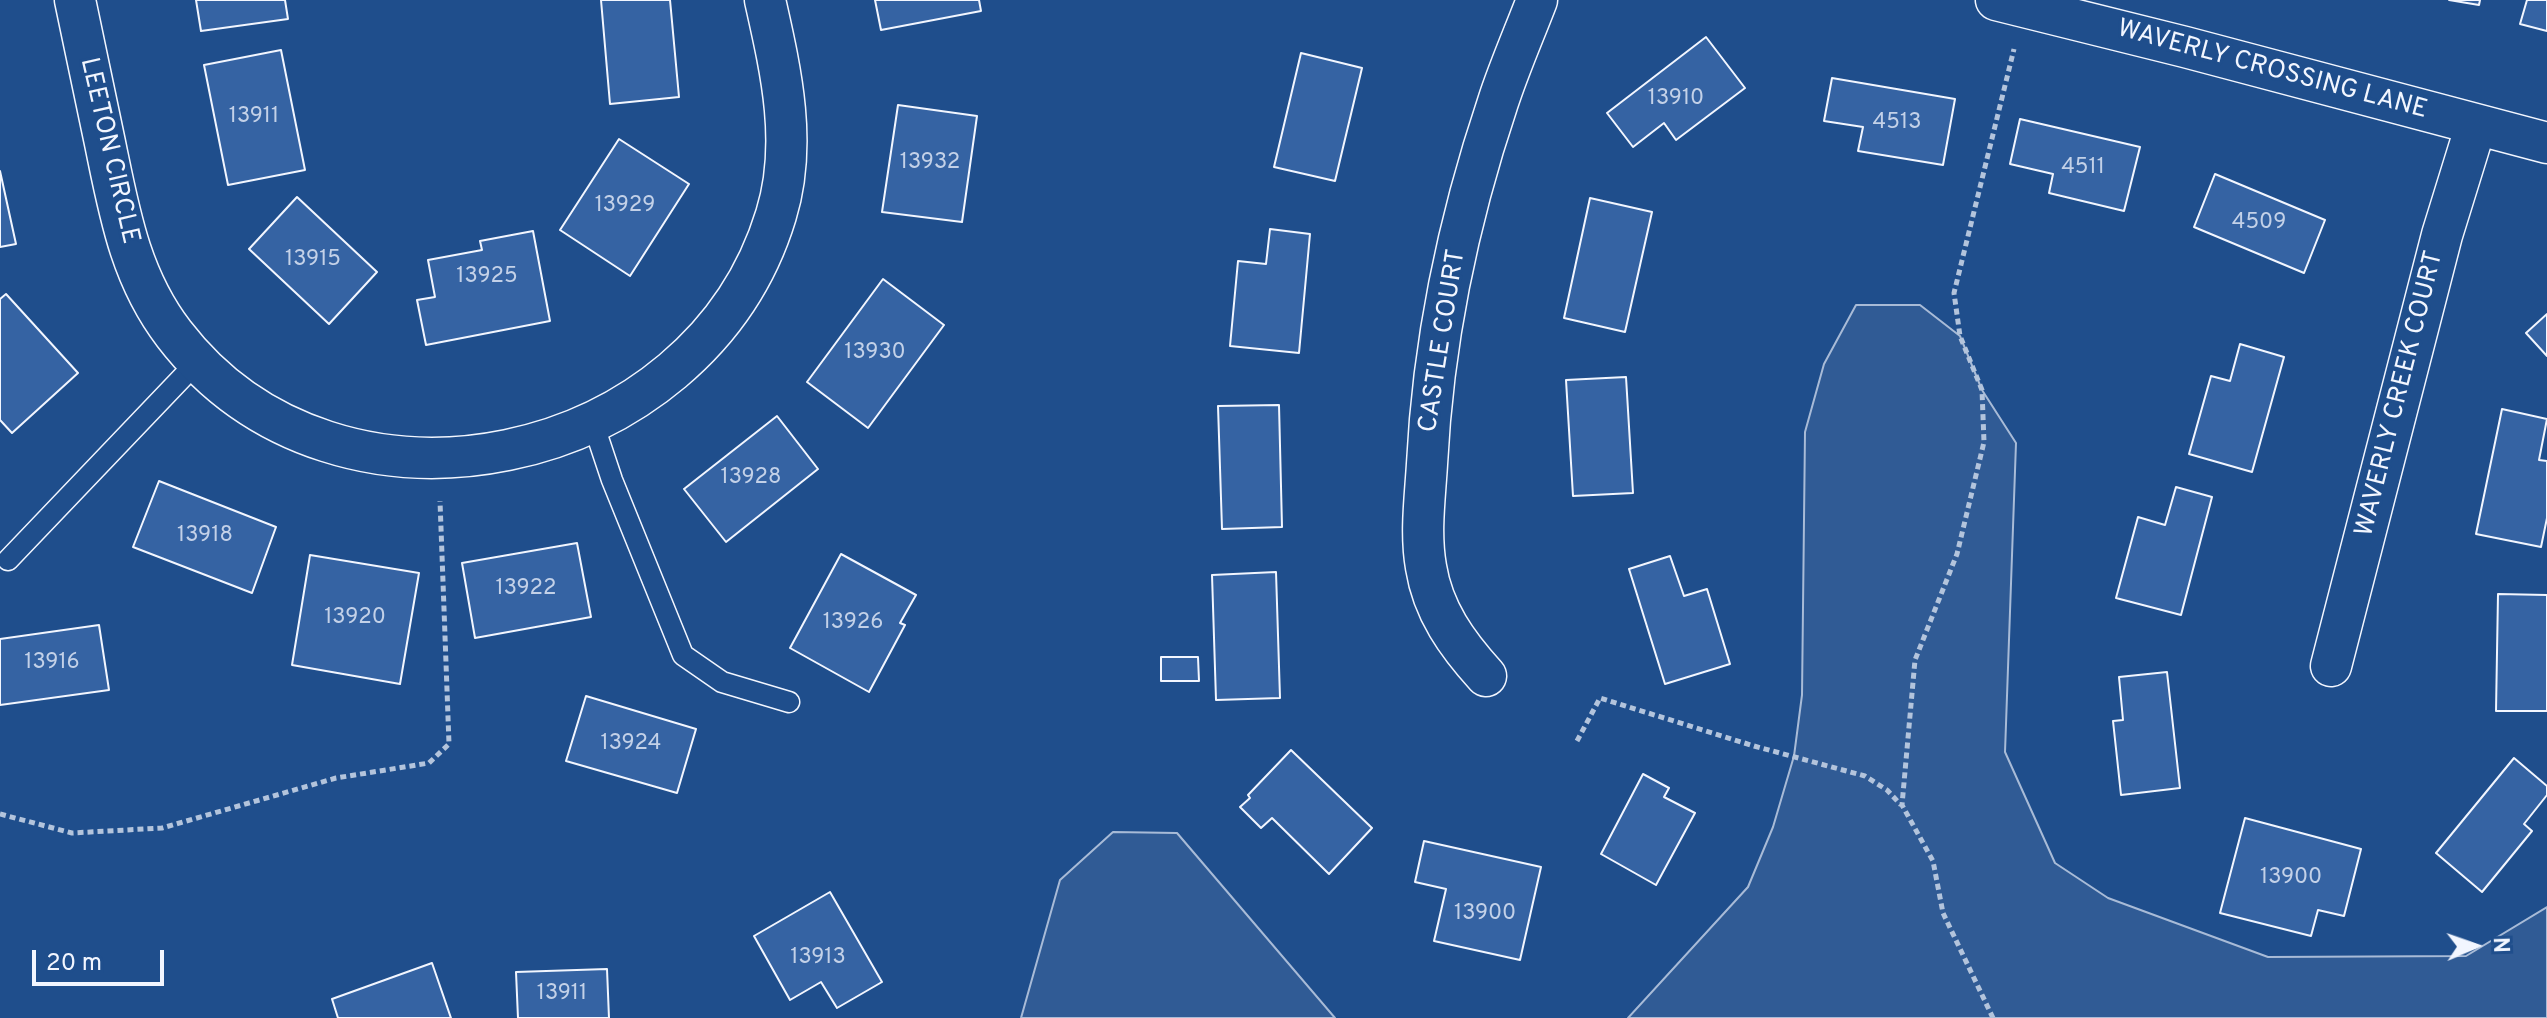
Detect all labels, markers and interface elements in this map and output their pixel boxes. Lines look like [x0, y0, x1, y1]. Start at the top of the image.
street label: WAVERLY CROSSING LANE [2114, 15, 2430, 127]
street label: LEETON CIRCLE [71, 55, 145, 247]
house number: 13910 [1648, 87, 1704, 113]
house number: 13911 [229, 105, 279, 131]
house number: 4513 [1873, 111, 1921, 137]
house number: 13932 [900, 151, 960, 177]
house number: 4511 [2061, 156, 2105, 182]
house number: 13929 [595, 194, 655, 220]
house number: 4509 [2232, 211, 2286, 237]
street label: CASTLE COURT [1414, 247, 1474, 435]
house number: 13915 [285, 248, 341, 274]
street label: WAVERLY CREEK COURT [2350, 248, 2452, 540]
house number: 13925 [456, 265, 518, 291]
house number: 13930 [844, 341, 906, 367]
house number: 13928 [720, 466, 782, 492]
house number: 13918 [177, 524, 233, 550]
house number: 13922 [495, 577, 557, 603]
house number: 13920 [324, 606, 386, 632]
house number: 13926 [823, 611, 883, 637]
house number: 13916 [24, 651, 80, 677]
house number: 13924 [600, 732, 662, 758]
house number: 13900 [2260, 866, 2322, 892]
house number: 13900 [1454, 902, 1516, 928]
north arrow [2435, 906, 2515, 986]
scale bar [36, 934, 168, 984]
text: N [2486, 937, 2513, 954]
house number: 13913 [790, 946, 846, 972]
text: 20 m [46, 949, 102, 979]
house number: 13911 [537, 982, 587, 1008]

